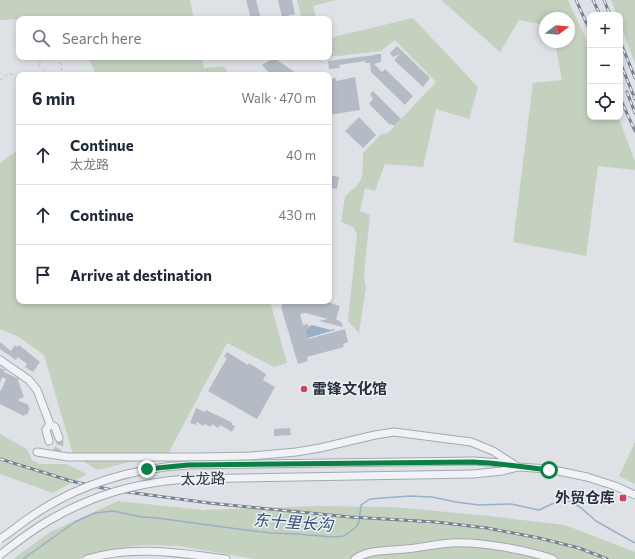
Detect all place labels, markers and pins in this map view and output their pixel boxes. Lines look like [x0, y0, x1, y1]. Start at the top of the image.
place label: 雷锋文化馆 [312, 379, 387, 397]
marker: 雷锋文化馆 [299, 384, 309, 394]
place label: 外贸仓库 [555, 488, 615, 506]
marker: 外贸仓库 [618, 493, 628, 503]

